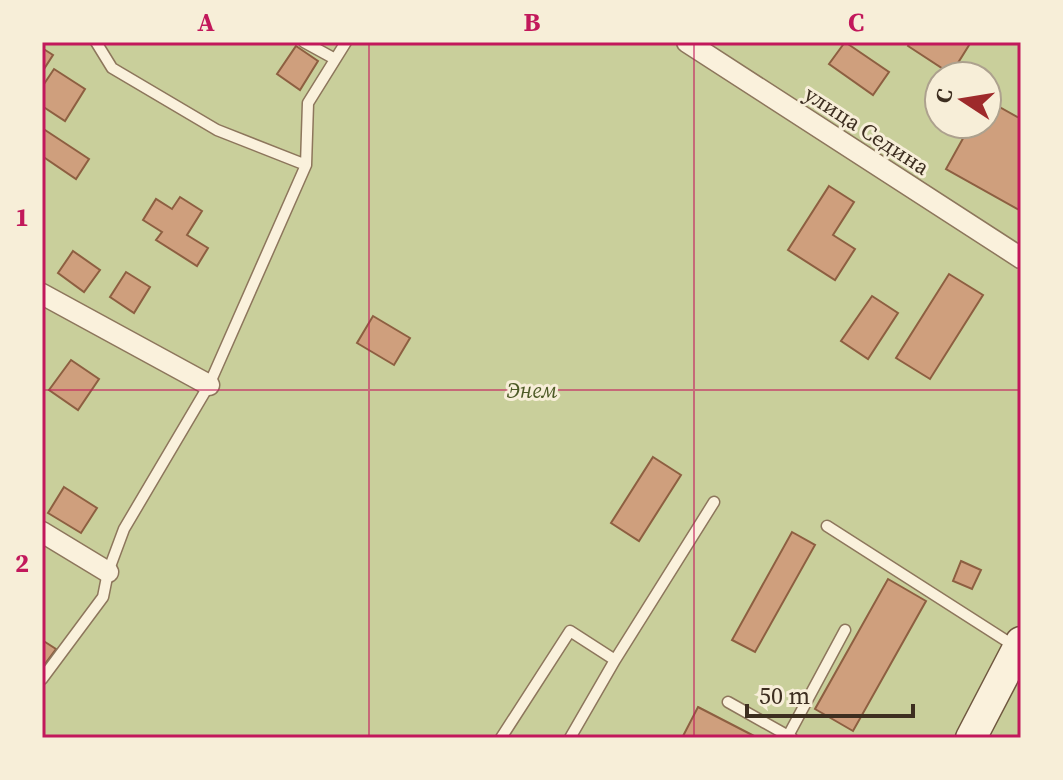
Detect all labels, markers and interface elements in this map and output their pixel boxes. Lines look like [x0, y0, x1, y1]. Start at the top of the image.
text: A [197, 4, 215, 40]
text: B [524, 4, 541, 40]
text: C [848, 4, 864, 40]
north arrow [923, 60, 1003, 140]
street label: улица Седина [799, 78, 936, 182]
text: С [927, 86, 960, 106]
text: 1 [15, 199, 29, 235]
park label: Энем [507, 375, 558, 405]
text: 2 [15, 545, 29, 581]
scale bar [747, 668, 913, 718]
text: 50 m [759, 679, 810, 712]

